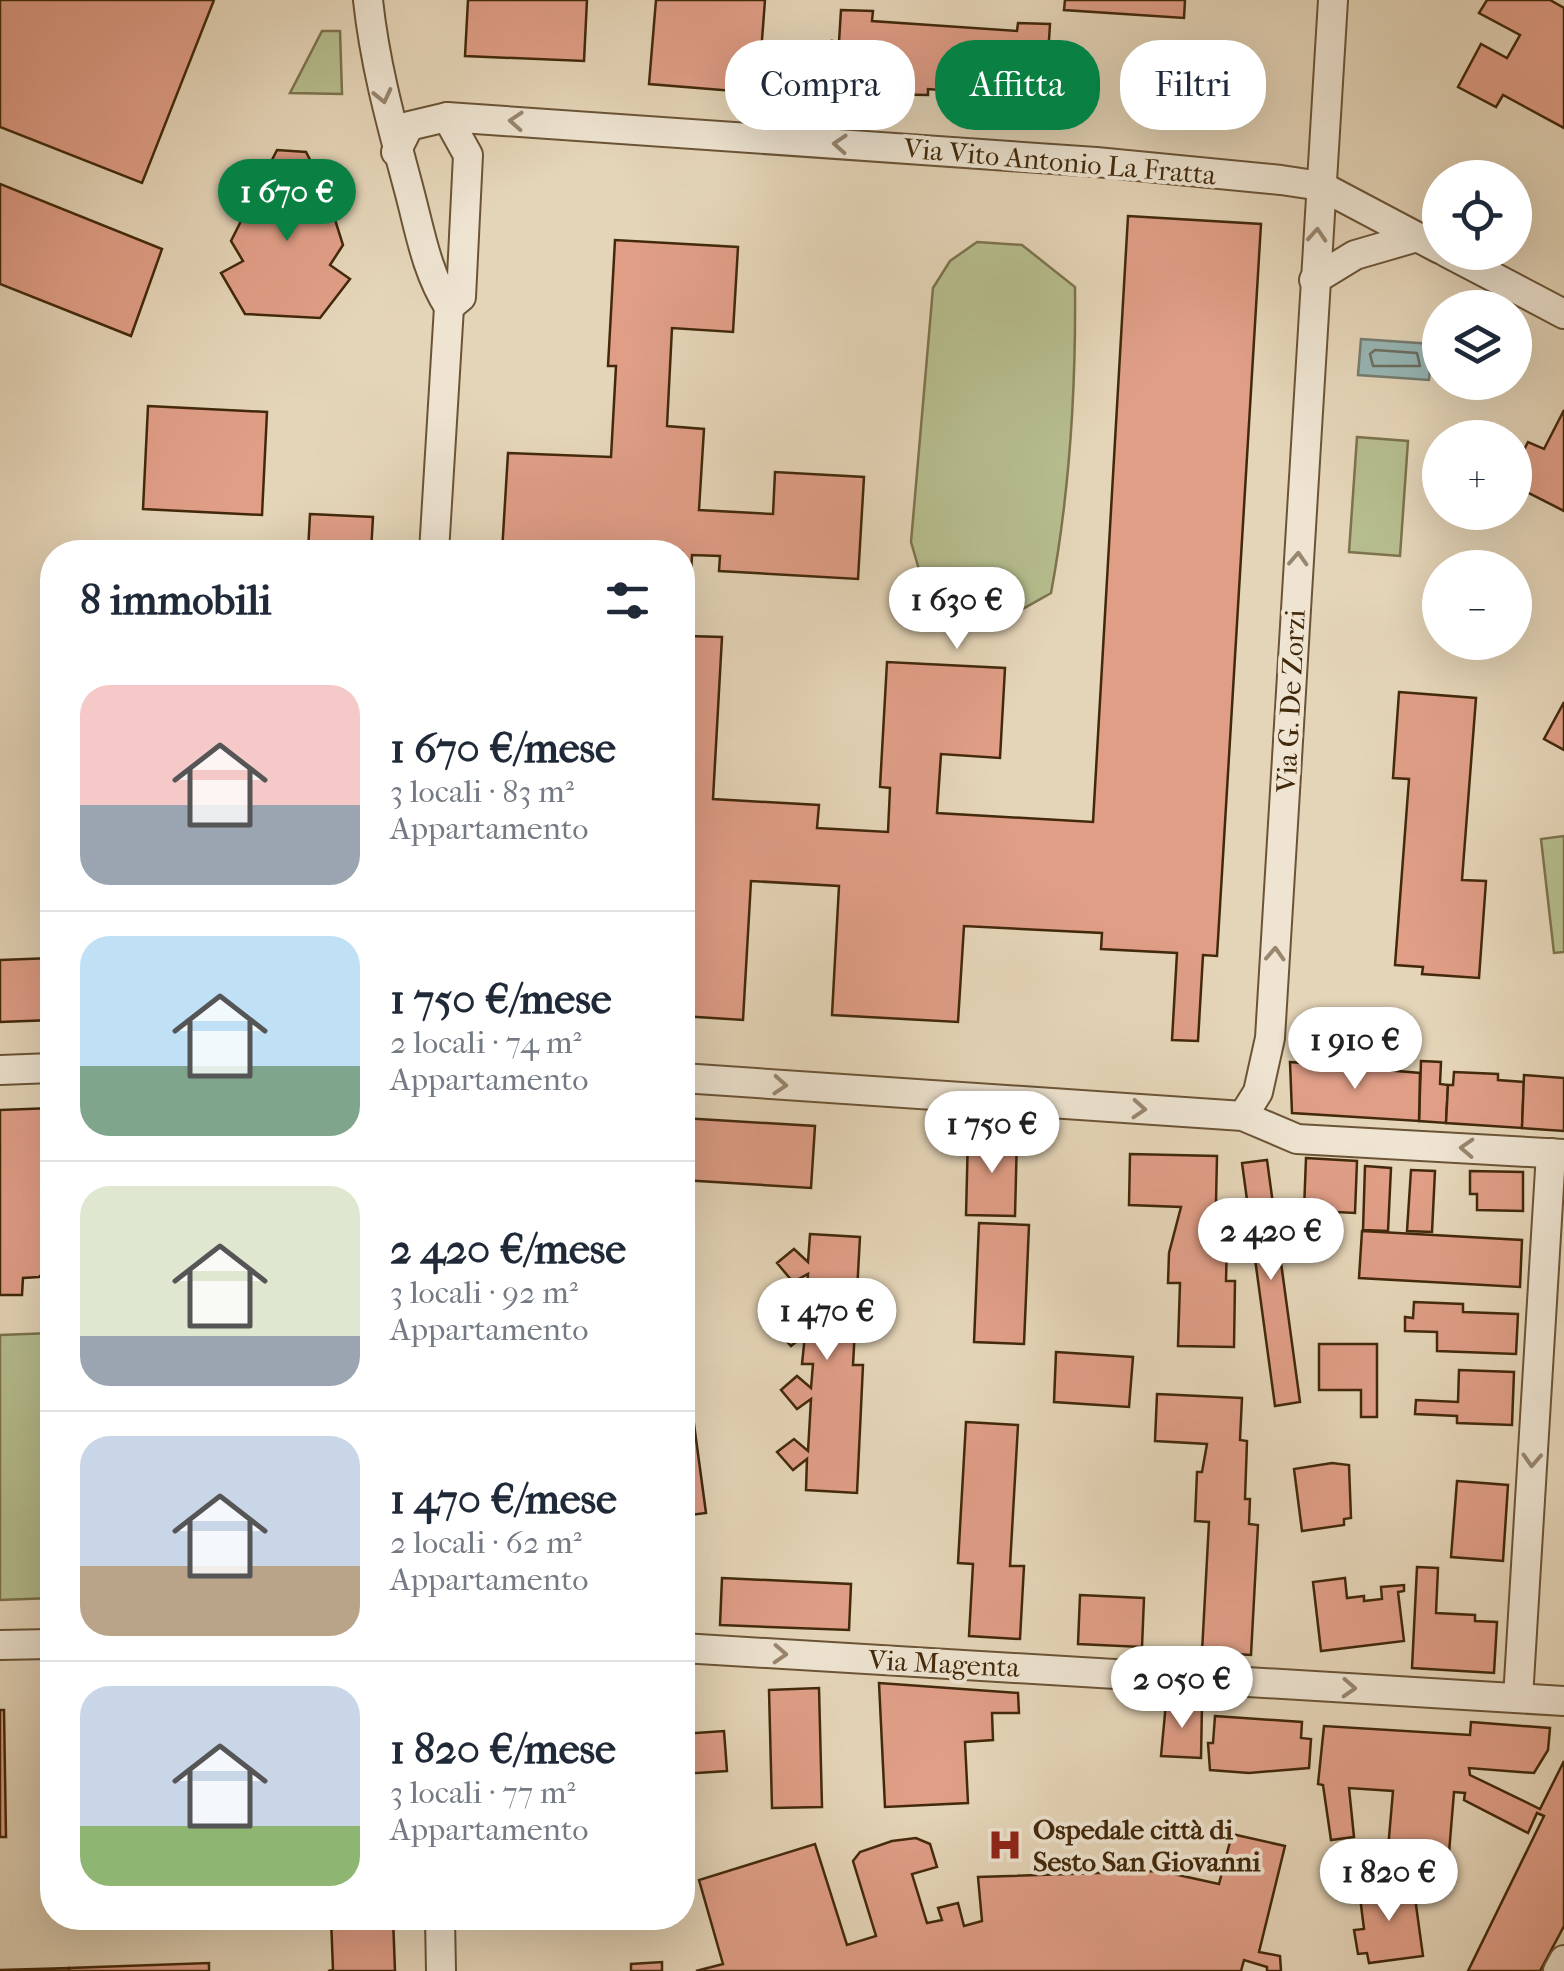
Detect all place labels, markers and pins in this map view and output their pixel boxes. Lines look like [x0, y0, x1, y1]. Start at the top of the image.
pin: 1 670 € [195, 159, 379, 244]
pin: 1 630 € [865, 567, 1049, 652]
pin: 1 910 € [1263, 1007, 1447, 1092]
pin: 1 750 € [900, 1091, 1084, 1176]
pin: 2 420 € [1179, 1198, 1363, 1283]
pin: 1 470 € [735, 1278, 919, 1363]
pin: 2 050 € [1090, 1646, 1274, 1731]
place label: Ospedale città di Sesto San Giovanni [1033, 1813, 1261, 1878]
hospital icon: Ospedale città di Sesto San Giovanni [986, 1826, 1024, 1864]
pin: 1 820 € [1297, 1839, 1481, 1924]

